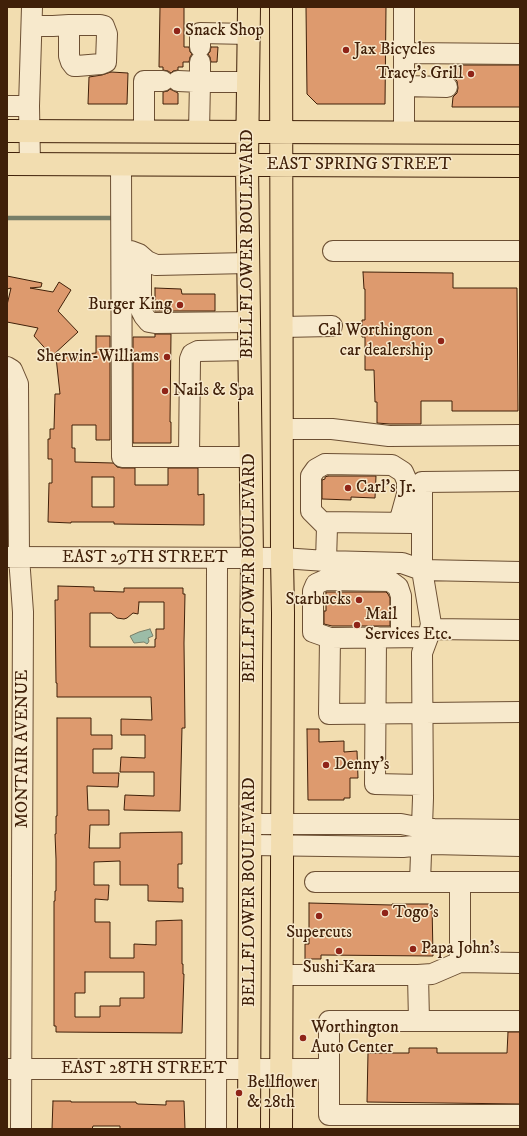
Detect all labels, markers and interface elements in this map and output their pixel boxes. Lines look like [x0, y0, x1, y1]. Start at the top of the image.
place label: Snack Shop [185, 21, 264, 41]
marker: Snack Shop [172, 26, 182, 36]
place label: Jax Bicycles [354, 40, 435, 60]
marker: Jax Bicycles [341, 45, 351, 55]
place label: Tracy's Grill [376, 64, 463, 84]
marker: Tracy's Grill [466, 69, 476, 79]
street label: BELLFLOWER BOULEVARD [238, 129, 258, 359]
street label: EAST SPRING STREET [267, 155, 451, 175]
place label: Burger King [88, 295, 172, 315]
marker: Burger King [175, 300, 185, 310]
place label: Cal Worthington car dealership [318, 321, 433, 361]
marker: Cal Worthington car dealership [436, 336, 446, 346]
place label: Sherwin-Williams [36, 347, 159, 367]
marker: Sherwin-Williams [162, 352, 172, 362]
place label: Nails & Spa [173, 381, 254, 401]
marker: Nails & Spa [160, 386, 170, 396]
street label: BELLFLOWER BOULEVARD [240, 453, 260, 683]
place label: Carl's Jr. [356, 478, 416, 498]
marker: Carl's Jr. [343, 483, 353, 493]
street label: EAST 29TH STREET [62, 548, 228, 568]
place label: Starbucks [285, 590, 351, 610]
marker: Starbucks [354, 595, 364, 605]
place label: Mail Services Etc. [365, 605, 452, 645]
marker: Mail Services Etc. [352, 620, 362, 630]
street label: MONTAIR AVENUE [13, 670, 33, 828]
place label: Denny's [334, 755, 389, 775]
marker: Denny's [321, 760, 331, 770]
street label: BELLFLOWER BOULEVARD [240, 777, 260, 1007]
place label: Togo's [393, 903, 439, 923]
marker: Togo's [380, 908, 390, 918]
marker: Supercuts [314, 911, 324, 921]
place label: Supercuts [286, 923, 352, 943]
place label: Papa John's [421, 939, 500, 959]
marker: Papa John's [408, 944, 418, 954]
marker: Sushi Kara [334, 946, 344, 956]
place label: Sushi Kara [303, 958, 375, 978]
place label: Worthington Auto Center [311, 1018, 399, 1058]
marker: Worthington Auto Center [298, 1033, 308, 1043]
street label: EAST 28TH STREET [61, 1059, 227, 1079]
place label: Bellflower & 28th [247, 1073, 317, 1113]
marker: Bellflower & 28th [234, 1088, 244, 1098]

